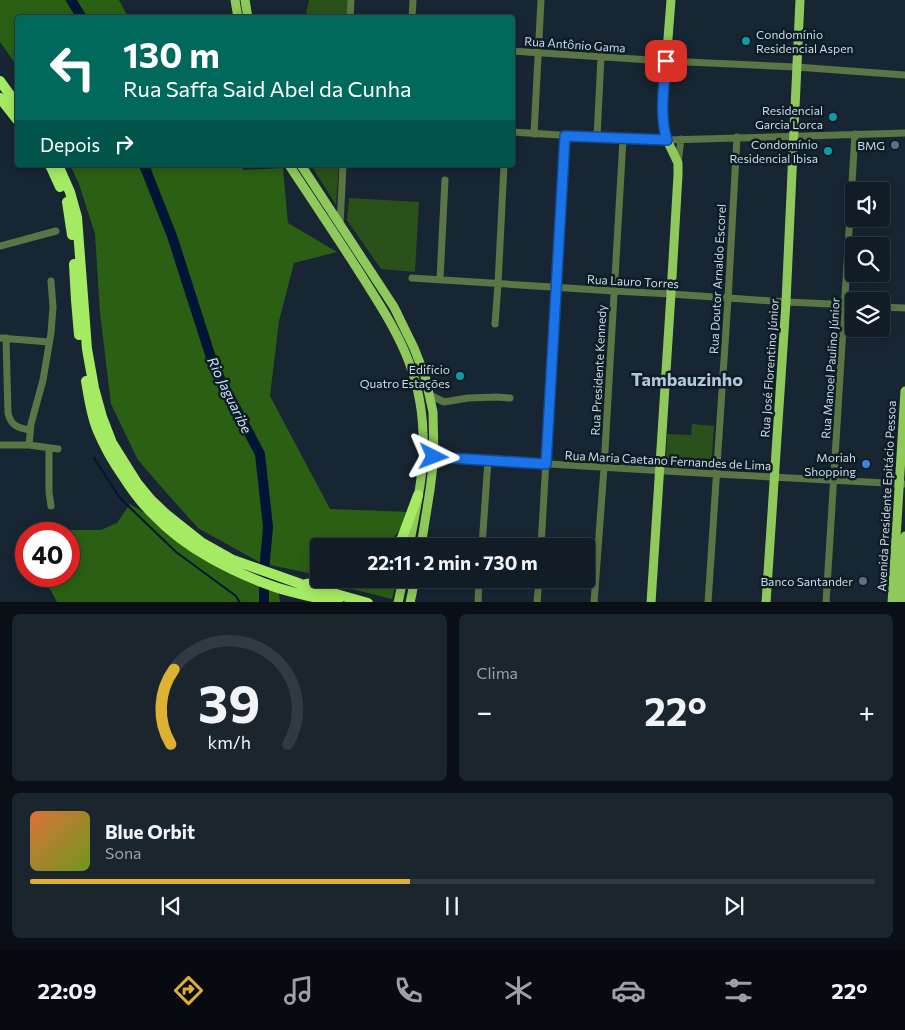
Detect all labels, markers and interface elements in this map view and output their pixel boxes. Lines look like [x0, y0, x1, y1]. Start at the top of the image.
place label: Condomínio Residencial Aspen [756, 27, 853, 55]
text: 130 m [123, 32, 220, 75]
street label: Rua Antônio Gama [524, 33, 626, 55]
icon: left [40, 35, 105, 100]
marker: Condomínio Residencial Aspen [740, 35, 752, 47]
pin [645, 40, 687, 82]
icon: arrive [652, 47, 680, 75]
text: Rua Saffa Said Abel da Cunha [123, 75, 412, 102]
place label: Residencial Garcia Lorca [755, 103, 823, 131]
marker: Residencial Garcia Lorca [827, 111, 839, 123]
icon: right [110, 130, 138, 158]
text: Depois [40, 133, 100, 156]
place label: Condomínio Residencial Ibisa [729, 137, 818, 165]
place label: BMG [857, 138, 885, 152]
marker: BMG [889, 139, 901, 151]
marker: Condomínio Residencial Ibisa [822, 145, 834, 157]
map controls [845, 182, 890, 337]
button: sound [845, 182, 890, 227]
street label: Rua Doutor Arnaldo Escorel [706, 204, 728, 354]
button: search [845, 237, 890, 282]
street label: Rua Lauro Torres [587, 272, 679, 290]
button: layers [845, 292, 890, 337]
street label: Rua Manoel Paulino Júnior [818, 297, 843, 439]
street label: Rua José Florentino Júnior [757, 298, 782, 438]
street label: Rua Presidente Kennedy [588, 304, 608, 436]
water label: Rio Jaguaribe [204, 354, 256, 437]
place label: Edifício Quatro Estações [360, 362, 450, 390]
district label: Tambauzinho [631, 368, 743, 390]
marker: Edifício Quatro Estações [454, 370, 466, 382]
street label: Avenida Presidente Epitácio Pessoa [874, 400, 898, 592]
position arrow [407, 430, 459, 482]
street label: Rua Maria Caetano Fernandes de Lima [564, 448, 772, 472]
place label: Moriah Shopping [804, 450, 856, 478]
marker: Moriah Shopping [860, 458, 872, 470]
speed limit sign: 40 [15, 522, 80, 587]
text: 22:11 · 2 min · 730 m [367, 551, 538, 574]
place label: Banco Santander [760, 574, 853, 588]
marker: Banco Santander [857, 575, 869, 587]
text: Clima [477, 663, 518, 682]
text: 39 [198, 670, 260, 734]
text: 22° [644, 687, 707, 734]
text: − [477, 694, 492, 728]
text: + [859, 694, 875, 728]
text: km/h [208, 731, 251, 753]
text: Blue Orbit [105, 820, 195, 843]
text: Sona [105, 843, 141, 862]
icon: previous [157, 892, 185, 920]
icon: pause [438, 892, 466, 920]
icon: next [720, 892, 748, 920]
icon: directions [171, 973, 206, 1008]
icon: music [281, 973, 316, 1008]
icon: phone [391, 973, 426, 1008]
icon: climate [501, 973, 536, 1008]
icon: car [611, 973, 646, 1008]
icon: filters [721, 973, 756, 1008]
text: 22:09 [37, 977, 97, 1004]
text: 22° [831, 977, 867, 1004]

